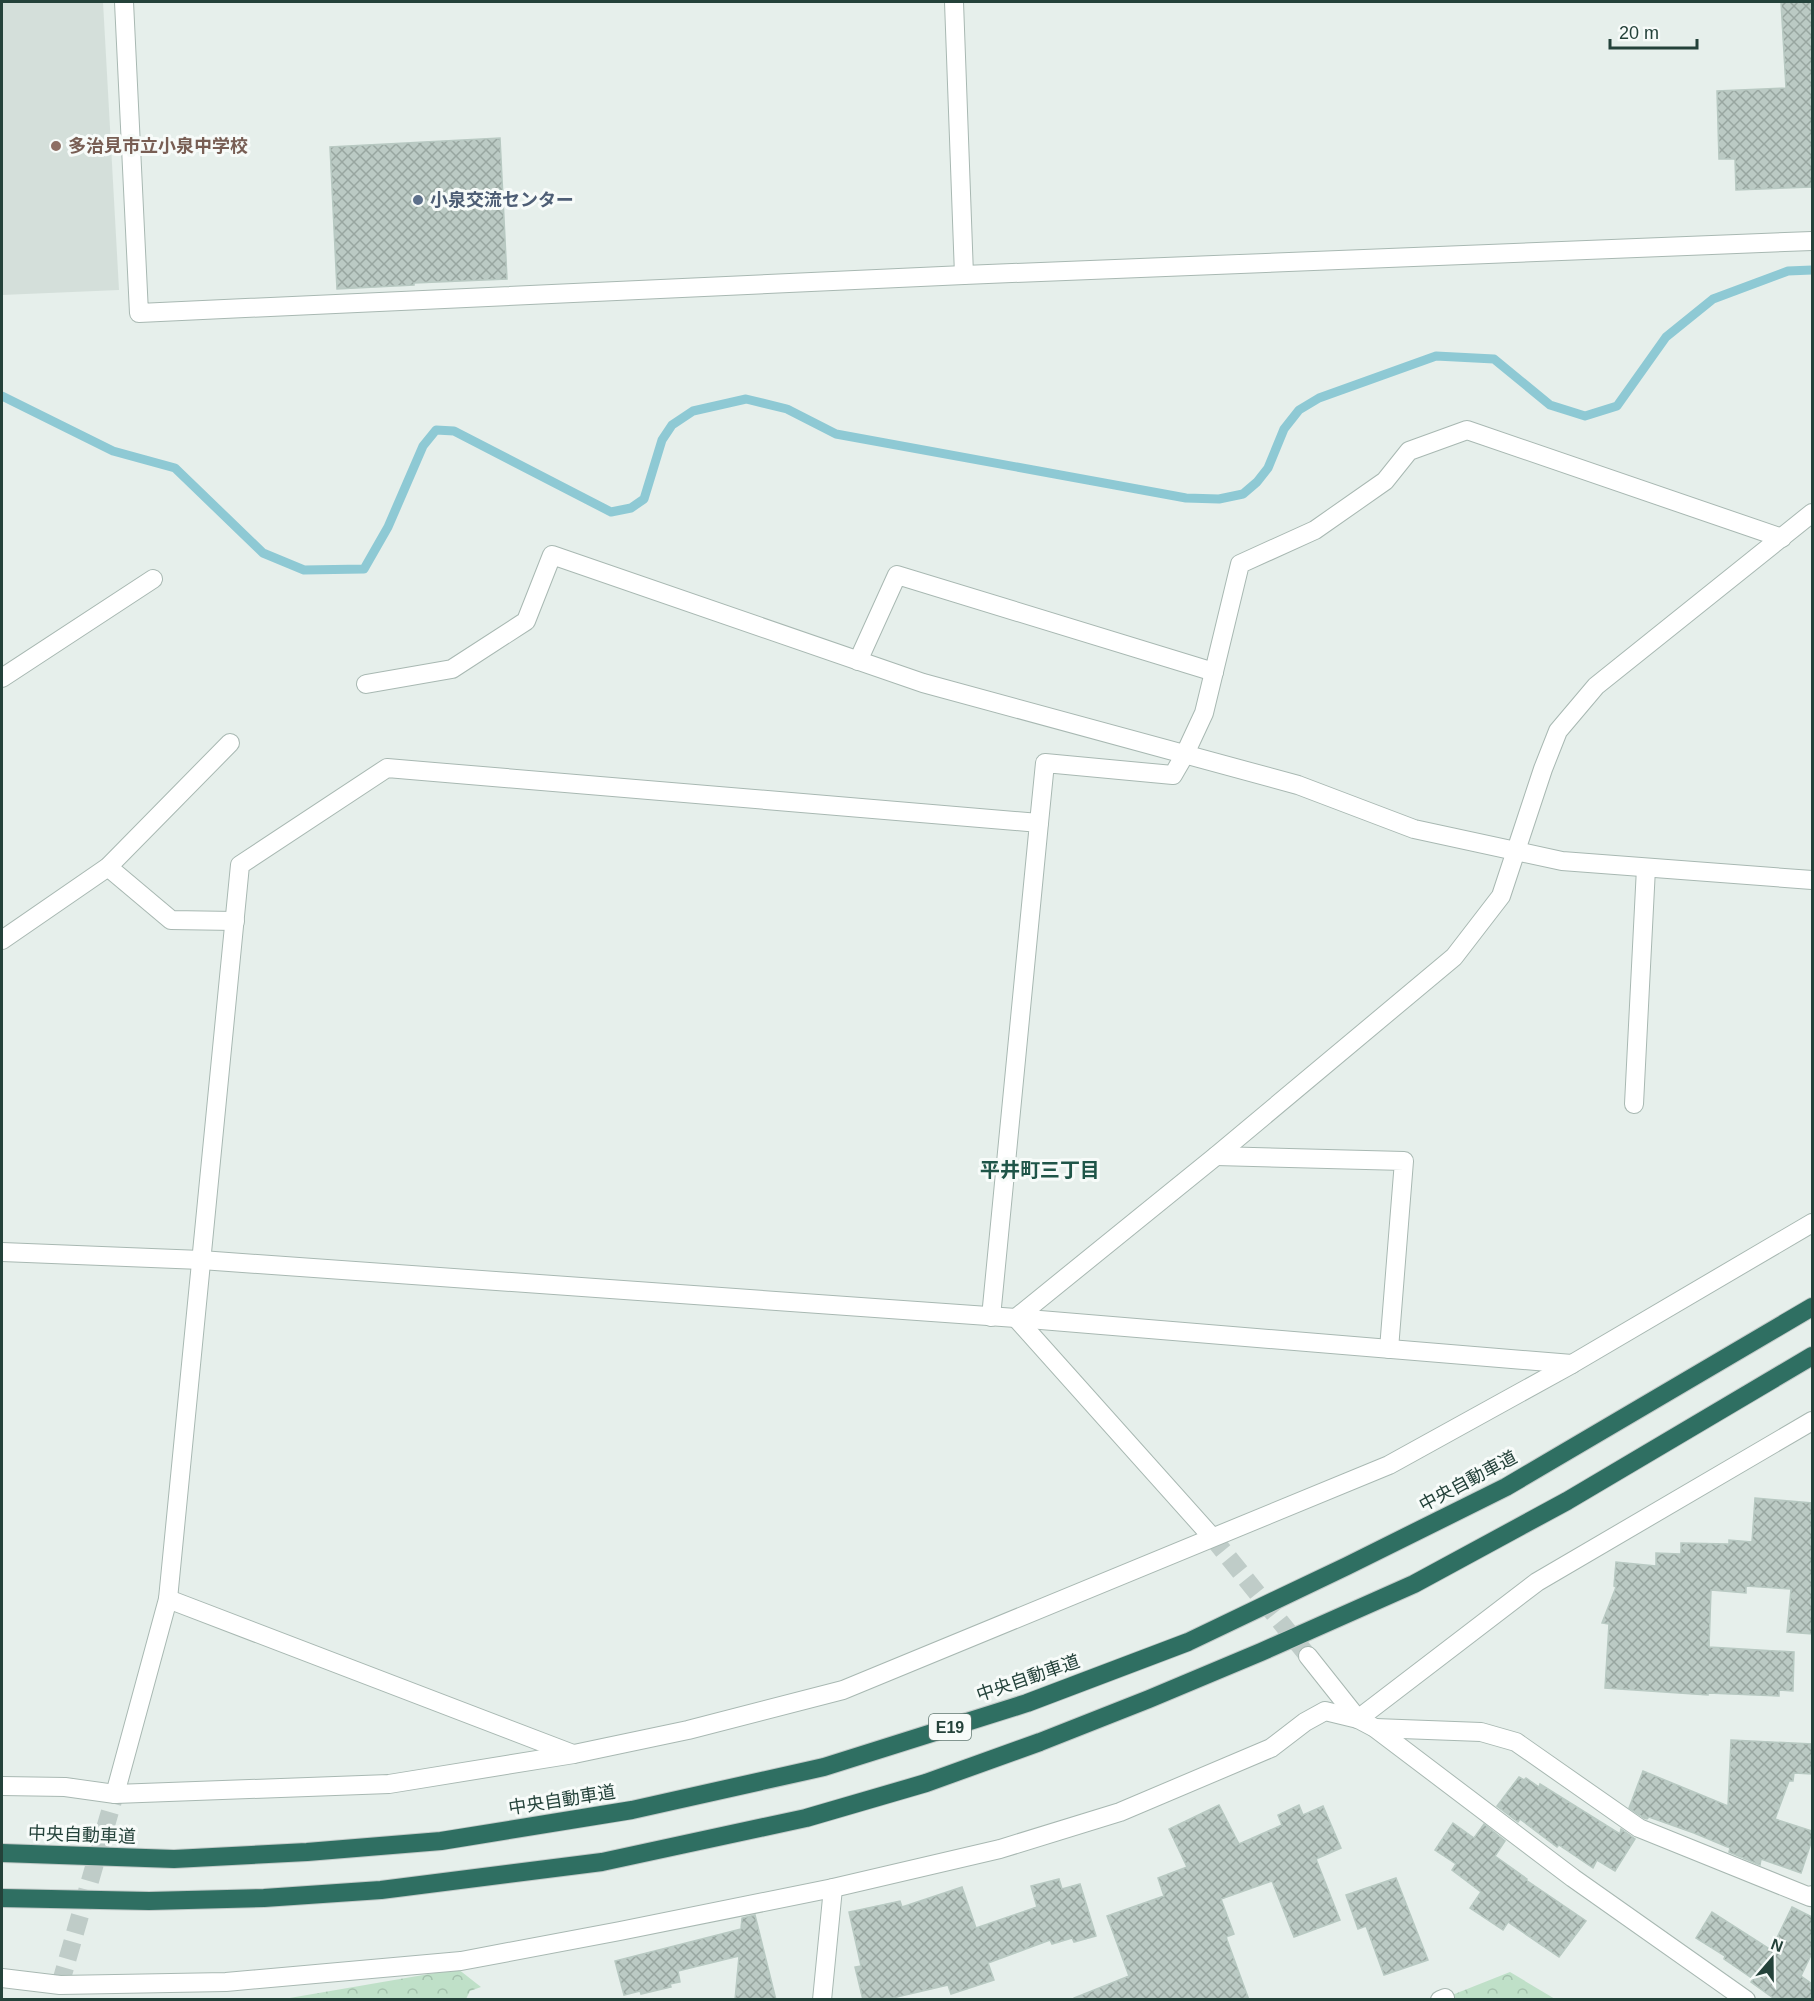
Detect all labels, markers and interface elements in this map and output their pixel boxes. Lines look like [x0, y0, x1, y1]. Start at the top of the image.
scale bar [1610, 12, 1697, 50]
text: 20 m [1619, 23, 1659, 43]
place label: 多治見市立小泉中学校 [68, 136, 248, 156]
marker: 多治見市立小泉中学校 [49, 139, 63, 153]
place label: 小泉交流センター [430, 190, 574, 210]
marker: 小泉交流センター [411, 193, 425, 207]
district label: 平井町三丁目 [980, 1159, 1100, 1181]
street label: 中央自動車道 [1416, 1447, 1520, 1515]
street label: 中央自動車道 [974, 1651, 1082, 1705]
road number: E19 [929, 1714, 971, 1740]
street label: 中央自動車道 [507, 1782, 617, 1818]
street label: 中央自動車道 [28, 1823, 136, 1847]
north arrow [1742, 1929, 1802, 1989]
text: N [1769, 1935, 1785, 1955]

